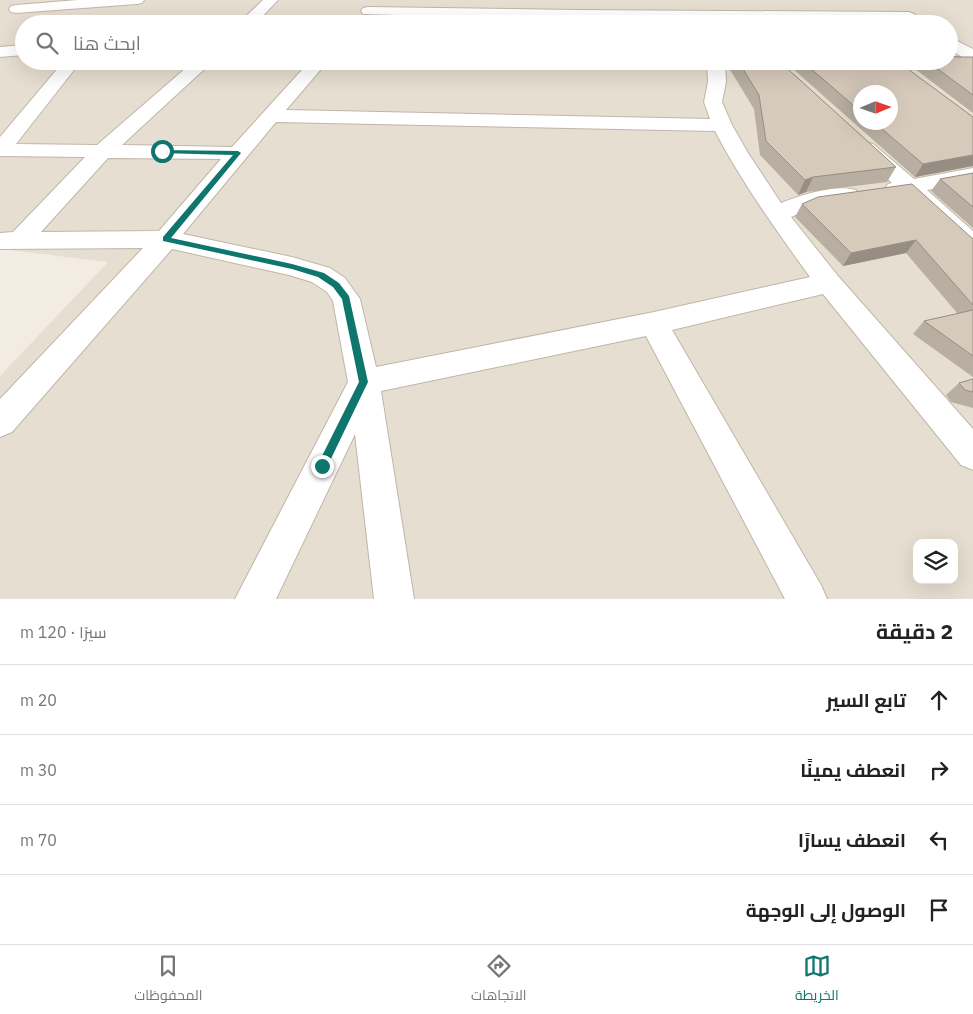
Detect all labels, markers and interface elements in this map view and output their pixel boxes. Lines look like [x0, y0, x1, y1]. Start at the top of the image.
search box [15, 15, 958, 70]
icon: search [33, 29, 61, 57]
text: ابحث هنا [73, 31, 141, 55]
north arrow [853, 85, 898, 130]
route start [151, 140, 174, 163]
route end [311, 455, 334, 478]
map controls [913, 539, 958, 584]
button: layers [913, 539, 958, 584]
text: 2 دقيقة [876, 617, 953, 645]
text: سيرًا · 120 m [20, 622, 106, 642]
icon: ahead [925, 686, 953, 714]
text: تابع السير [826, 688, 906, 712]
text: 20 m [20, 690, 57, 710]
icon: right [925, 756, 953, 784]
text: انعطف يمينًا [800, 758, 906, 782]
text: 30 m [20, 760, 57, 780]
icon: left [925, 826, 953, 854]
text: انعطف يسارًا [798, 828, 906, 852]
text: 70 m [20, 830, 57, 850]
icon: arrive [925, 896, 953, 924]
text: الوصول إلى الوجهة [746, 898, 906, 922]
tab: المحفوظات [134, 952, 202, 1008]
tab: الاتجاهات [471, 952, 526, 1008]
tab: الخريطة [795, 952, 839, 1008]

